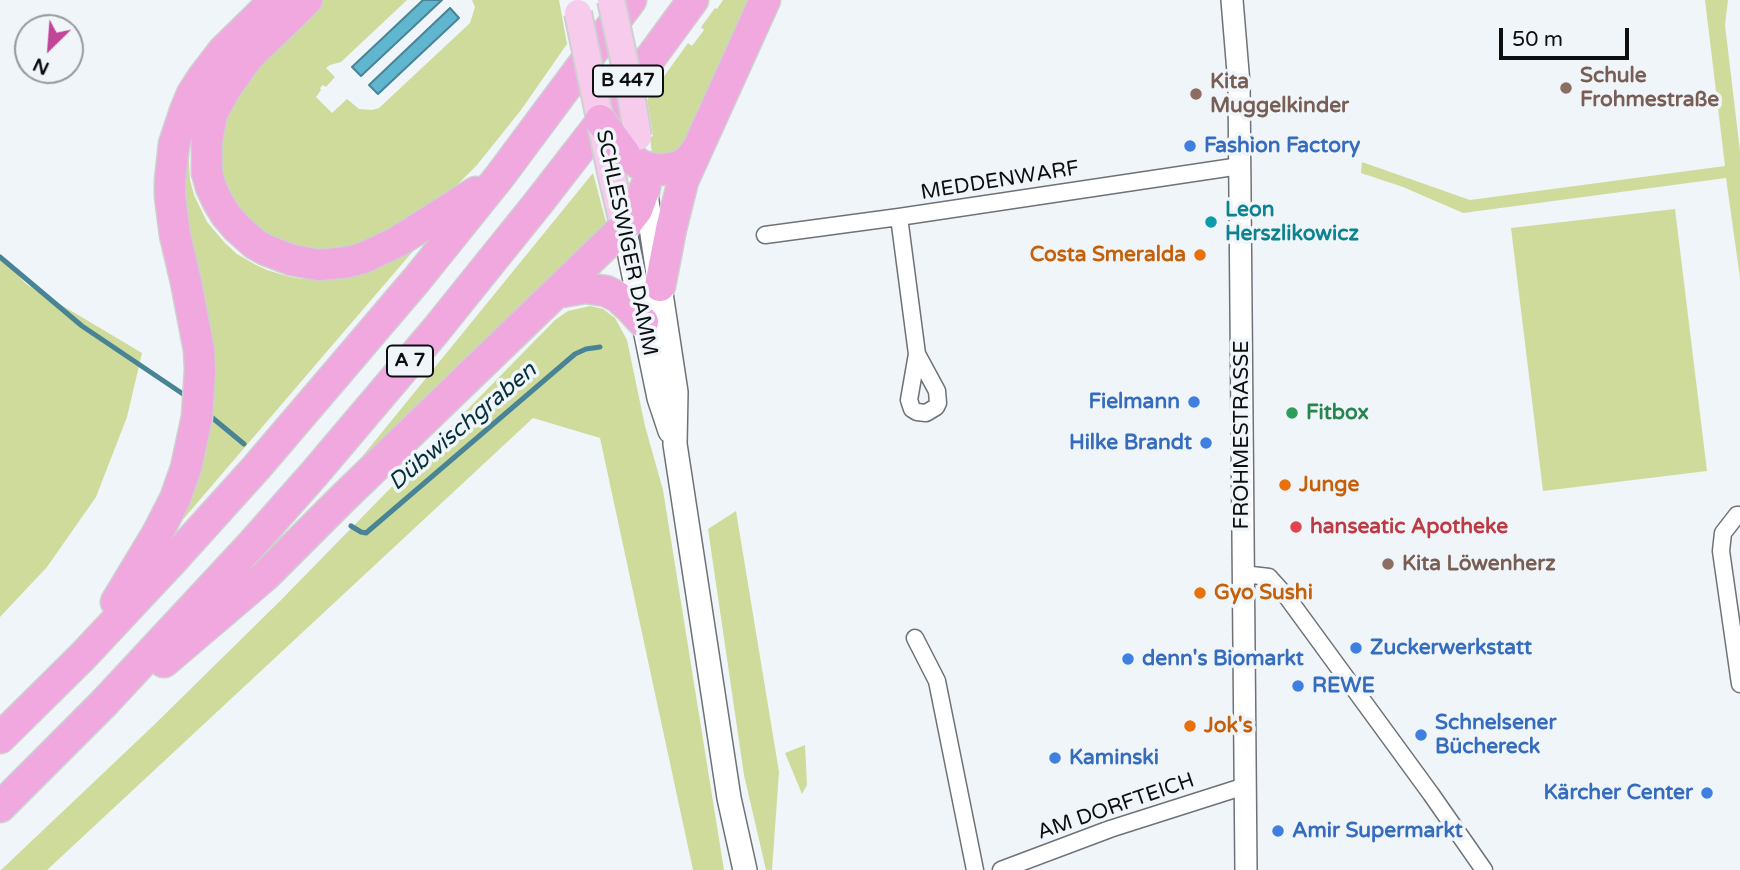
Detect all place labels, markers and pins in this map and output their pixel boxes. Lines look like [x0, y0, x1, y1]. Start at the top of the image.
place label: Schule Frohmestraße [1580, 63, 1719, 113]
place label: Kita Muggelkinder [1210, 69, 1349, 119]
marker: Schule Frohmestraße [1558, 80, 1574, 96]
marker: Kita Muggelkinder [1188, 86, 1204, 102]
place label: Fashion Factory [1204, 133, 1360, 159]
marker: Fashion Factory [1182, 138, 1198, 154]
place label: Leon Herszlikowicz [1225, 197, 1359, 247]
marker: Leon Herszlikowicz [1203, 214, 1219, 230]
place label: Costa Smeralda [1030, 242, 1186, 268]
marker: Costa Smeralda [1192, 247, 1208, 263]
place label: Fielmann [1088, 389, 1180, 415]
marker: Fielmann [1186, 394, 1202, 410]
place label: Fitbox [1306, 400, 1369, 426]
marker: Fitbox [1284, 405, 1300, 421]
place label: Hilke Brandt [1069, 430, 1192, 456]
marker: Hilke Brandt [1198, 435, 1214, 451]
place label: Junge [1299, 472, 1360, 498]
marker: Junge [1277, 477, 1293, 493]
place label: hanseatic Apotheke [1310, 514, 1508, 540]
marker: hanseatic Apotheke [1288, 519, 1304, 535]
place label: Kita Löwenherz [1402, 551, 1556, 577]
marker: Kita Löwenherz [1380, 556, 1396, 572]
place label: Gyo Sushi [1214, 580, 1313, 606]
marker: Gyo Sushi [1192, 585, 1208, 601]
place label: Zuckerwerkstatt [1370, 635, 1532, 661]
marker: Zuckerwerkstatt [1348, 640, 1364, 656]
place label: denn's Biomarkt [1142, 646, 1304, 672]
marker: denn's Biomarkt [1120, 651, 1136, 667]
place label: REWE [1312, 673, 1375, 699]
marker: REWE [1290, 678, 1306, 694]
place label: Schnelsener Büchereck [1435, 710, 1557, 760]
place label: Jok's [1204, 713, 1253, 739]
marker: Jok's [1182, 718, 1198, 734]
marker: Schnelsener Büchereck [1413, 727, 1429, 743]
place label: Kaminski [1069, 745, 1159, 771]
marker: Kaminski [1047, 750, 1063, 766]
place label: Kärcher Center [1544, 780, 1693, 806]
marker: Kärcher Center [1699, 785, 1715, 801]
place label: Amir Supermarkt [1292, 818, 1463, 844]
marker: Amir Supermarkt [1270, 823, 1286, 839]

